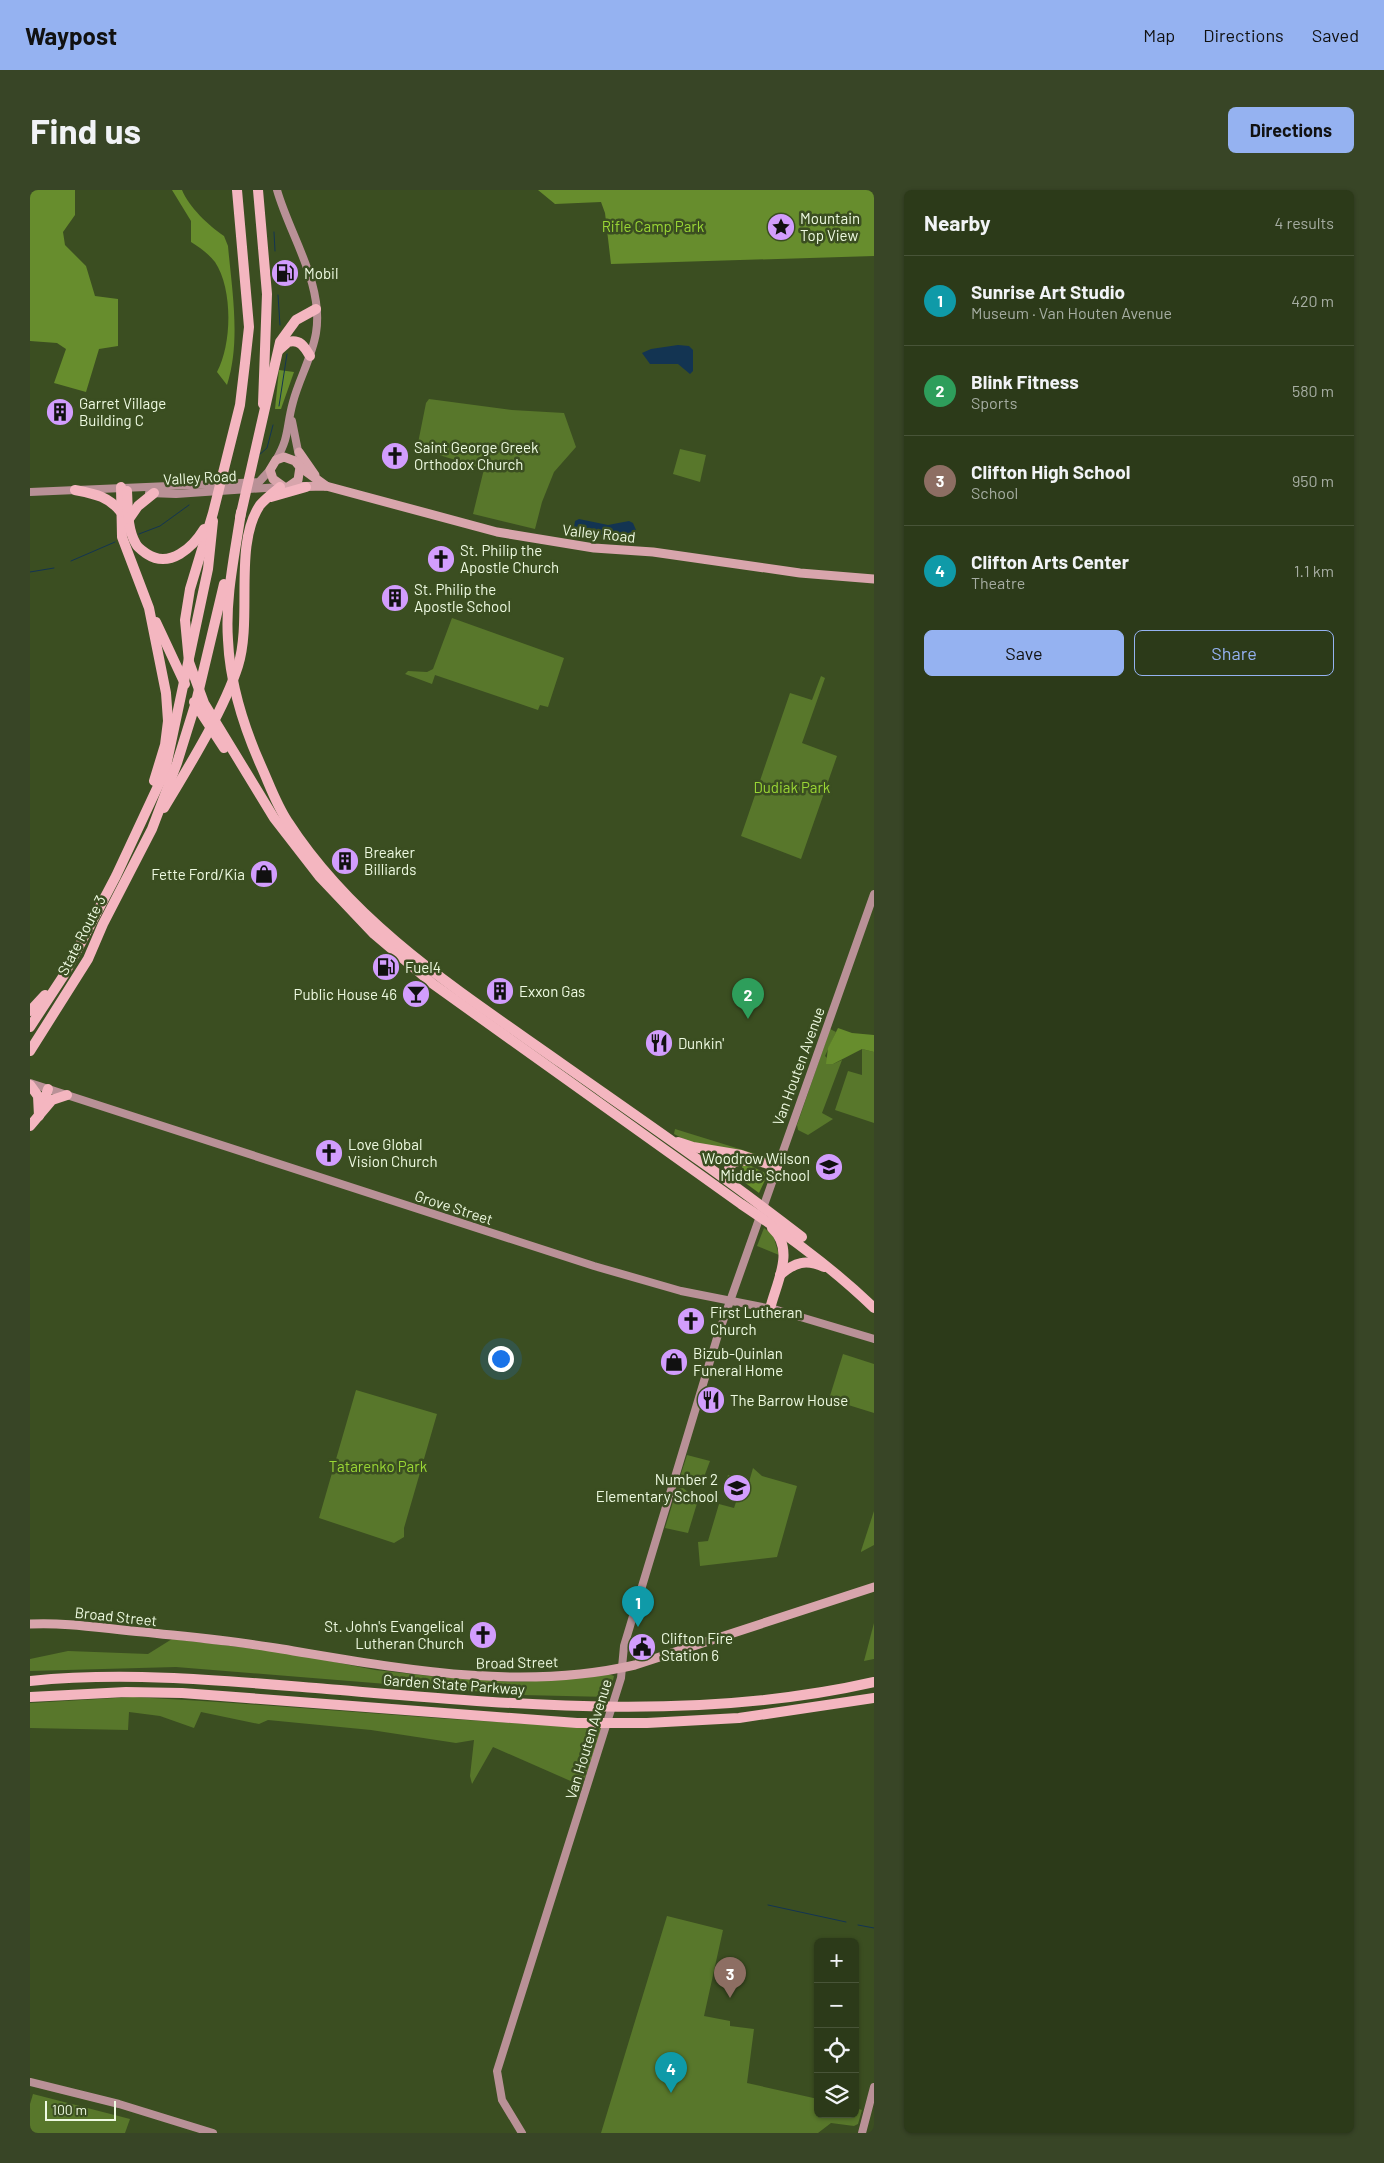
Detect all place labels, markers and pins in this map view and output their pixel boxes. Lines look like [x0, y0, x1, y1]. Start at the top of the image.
place label: Mountain Top View [800, 209, 860, 244]
place icon: Mountain Top View [766, 212, 796, 242]
fuel station icon: Mobil [270, 258, 300, 288]
place label: Mobil [304, 264, 338, 282]
place label: Garret Village Building C [79, 394, 166, 429]
building icon: Garret Village Building C [45, 397, 75, 427]
place label: Saint George Greek Orthodox Church [414, 438, 539, 473]
church icon: Saint George Greek Orthodox Church [380, 441, 410, 471]
place label: St. Philip the Apostle Church [460, 541, 559, 576]
church icon: St. Philip the Apostle Church [426, 544, 456, 574]
place label: St. Philip the Apostle School [414, 580, 511, 615]
building icon: St. Philip the Apostle School [380, 583, 410, 613]
place label: Breaker Billiards [364, 843, 416, 878]
building icon: Breaker Billiards [330, 846, 360, 876]
shop icon: Fette Ford/Kia [249, 859, 279, 889]
place label: Fette Ford/Kia [151, 865, 245, 883]
fuel station icon: Fuel4 [371, 952, 401, 982]
place label: Fuel4 [405, 958, 441, 976]
building icon: Exxon Gas [485, 976, 515, 1006]
pin: 2 [732, 978, 764, 1019]
bar icon: Public House 46 [401, 979, 431, 1009]
place label: Exxon Gas [519, 982, 585, 1000]
place label: Public House 46 [294, 985, 397, 1003]
restaurant icon: Dunkin' [644, 1028, 674, 1058]
place label: Dunkin' [678, 1034, 724, 1052]
place label: Love Global Vision Church [348, 1135, 437, 1170]
church icon: Love Global Vision Church [314, 1138, 344, 1168]
place label: Woodrow Wilson Middle School [702, 1149, 810, 1184]
school or university icon: Woodrow Wilson Middle School [814, 1152, 844, 1182]
place label: First Lutheran Church [710, 1303, 803, 1338]
church icon: First Lutheran Church [676, 1306, 706, 1336]
place label: Bizub-Quinlan Funeral Home [693, 1344, 783, 1379]
shop icon: Bizub-Quinlan Funeral Home [659, 1347, 689, 1377]
restaurant icon: The Barrow House [696, 1385, 726, 1415]
place label: The Barrow House [730, 1391, 848, 1409]
place label: Number 2 Elementary School [596, 1470, 718, 1505]
school or university icon: Number 2 Elementary School [722, 1473, 752, 1503]
pin: 1 [622, 1586, 654, 1627]
place label: St. John's Evangelical Lutheran Church [324, 1617, 464, 1652]
church icon: St. John's Evangelical Lutheran Church [468, 1620, 498, 1650]
place label: Clifton Fire Station 6 [661, 1629, 733, 1664]
public building icon: Clifton Fire Station 6 [627, 1632, 657, 1662]
pin: 3 [714, 1957, 746, 1998]
pin: 4 [655, 2052, 687, 2093]

